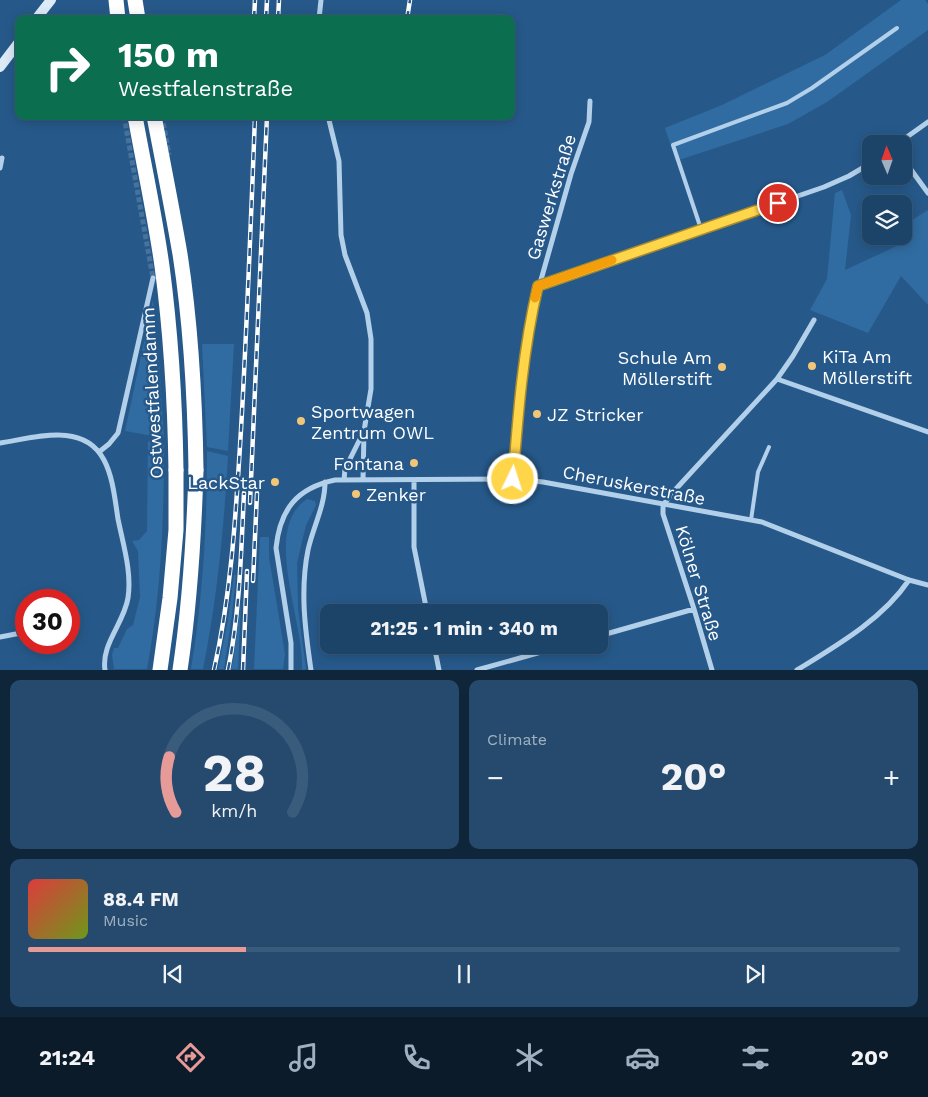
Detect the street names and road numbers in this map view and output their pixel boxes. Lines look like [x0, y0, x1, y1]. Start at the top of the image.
street label: Gaswerkstraße [522, 132, 580, 262]
street label: Ostwestfalendamm [137, 307, 167, 479]
street label: Cheruskerstraße [561, 461, 707, 509]
street label: Kölner Straße [671, 523, 727, 643]

